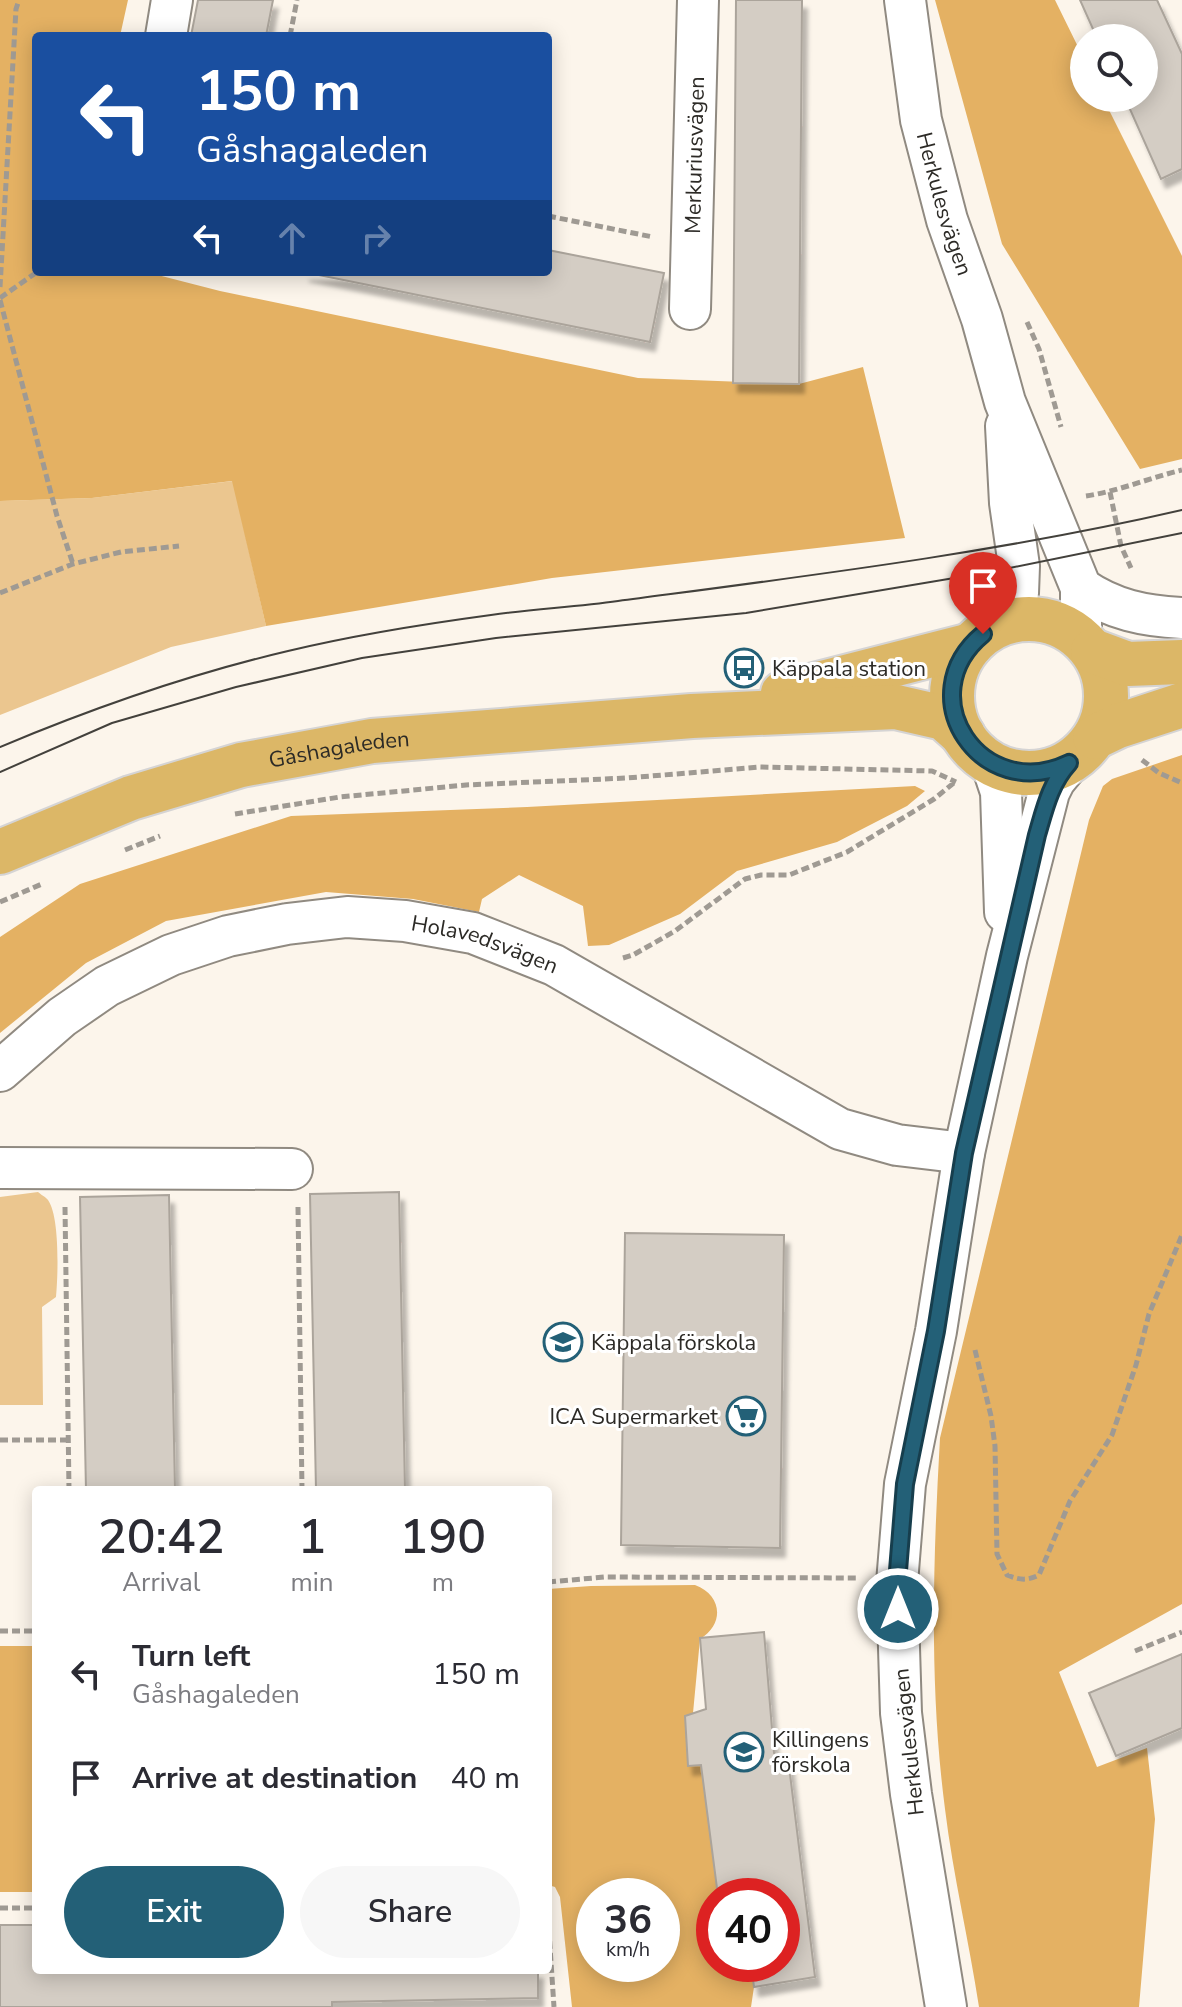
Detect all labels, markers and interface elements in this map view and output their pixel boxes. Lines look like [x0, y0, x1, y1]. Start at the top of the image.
map controls [1070, 24, 1158, 112]
button: search [1070, 24, 1158, 112]
text: 150 m [196, 53, 361, 130]
icon: left [64, 64, 168, 168]
street label: Merkuriusvägen [678, 76, 712, 234]
text: Gåshagaleden [196, 126, 428, 175]
street label: Herkulesvägen [909, 129, 979, 280]
icon: left [186, 216, 230, 260]
icon: ahead [270, 216, 314, 260]
icon: right [354, 216, 398, 260]
pin [949, 552, 1017, 634]
icon: arrive [961, 564, 1005, 608]
bus stop icon: Käppala station [723, 647, 765, 689]
place label: Käppala station [772, 654, 926, 684]
street label: Gåshagaleden [266, 724, 411, 776]
street label: Holavedsvägen [409, 908, 562, 981]
school or university icon: Käppala förskola [542, 1321, 584, 1363]
place label: Käppala förskola [591, 1328, 756, 1358]
supermarket icon: ICA Supermarket [725, 1395, 767, 1437]
place label: ICA Supermarket [549, 1402, 718, 1432]
text: 20:42 [98, 1504, 225, 1570]
text: 1 [298, 1504, 326, 1570]
text: 190 [400, 1504, 486, 1570]
text: Arrival [122, 1565, 200, 1600]
text: min [291, 1565, 334, 1600]
text: m [432, 1565, 454, 1600]
position arrow [856, 1567, 940, 1651]
text: Turn left [132, 1636, 250, 1677]
icon: left [64, 1652, 108, 1696]
text: 150 m [433, 1654, 520, 1695]
street label: Herkulesvägen [886, 1667, 932, 1817]
text: Gåshagaleden [132, 1677, 300, 1712]
place label: Killingens förskola [772, 1725, 869, 1780]
school or university icon: Killingens förskola [723, 1731, 765, 1773]
icon: arrive [64, 1756, 108, 1800]
text: Arrive at destination [132, 1758, 417, 1799]
text: 40 m [451, 1758, 520, 1799]
button: Exit [64, 1866, 284, 1958]
button: Share [300, 1866, 520, 1958]
speed limit sign: 40 [696, 1878, 800, 1982]
text: 36 [604, 1893, 652, 1947]
text: km/h [606, 1936, 650, 1963]

